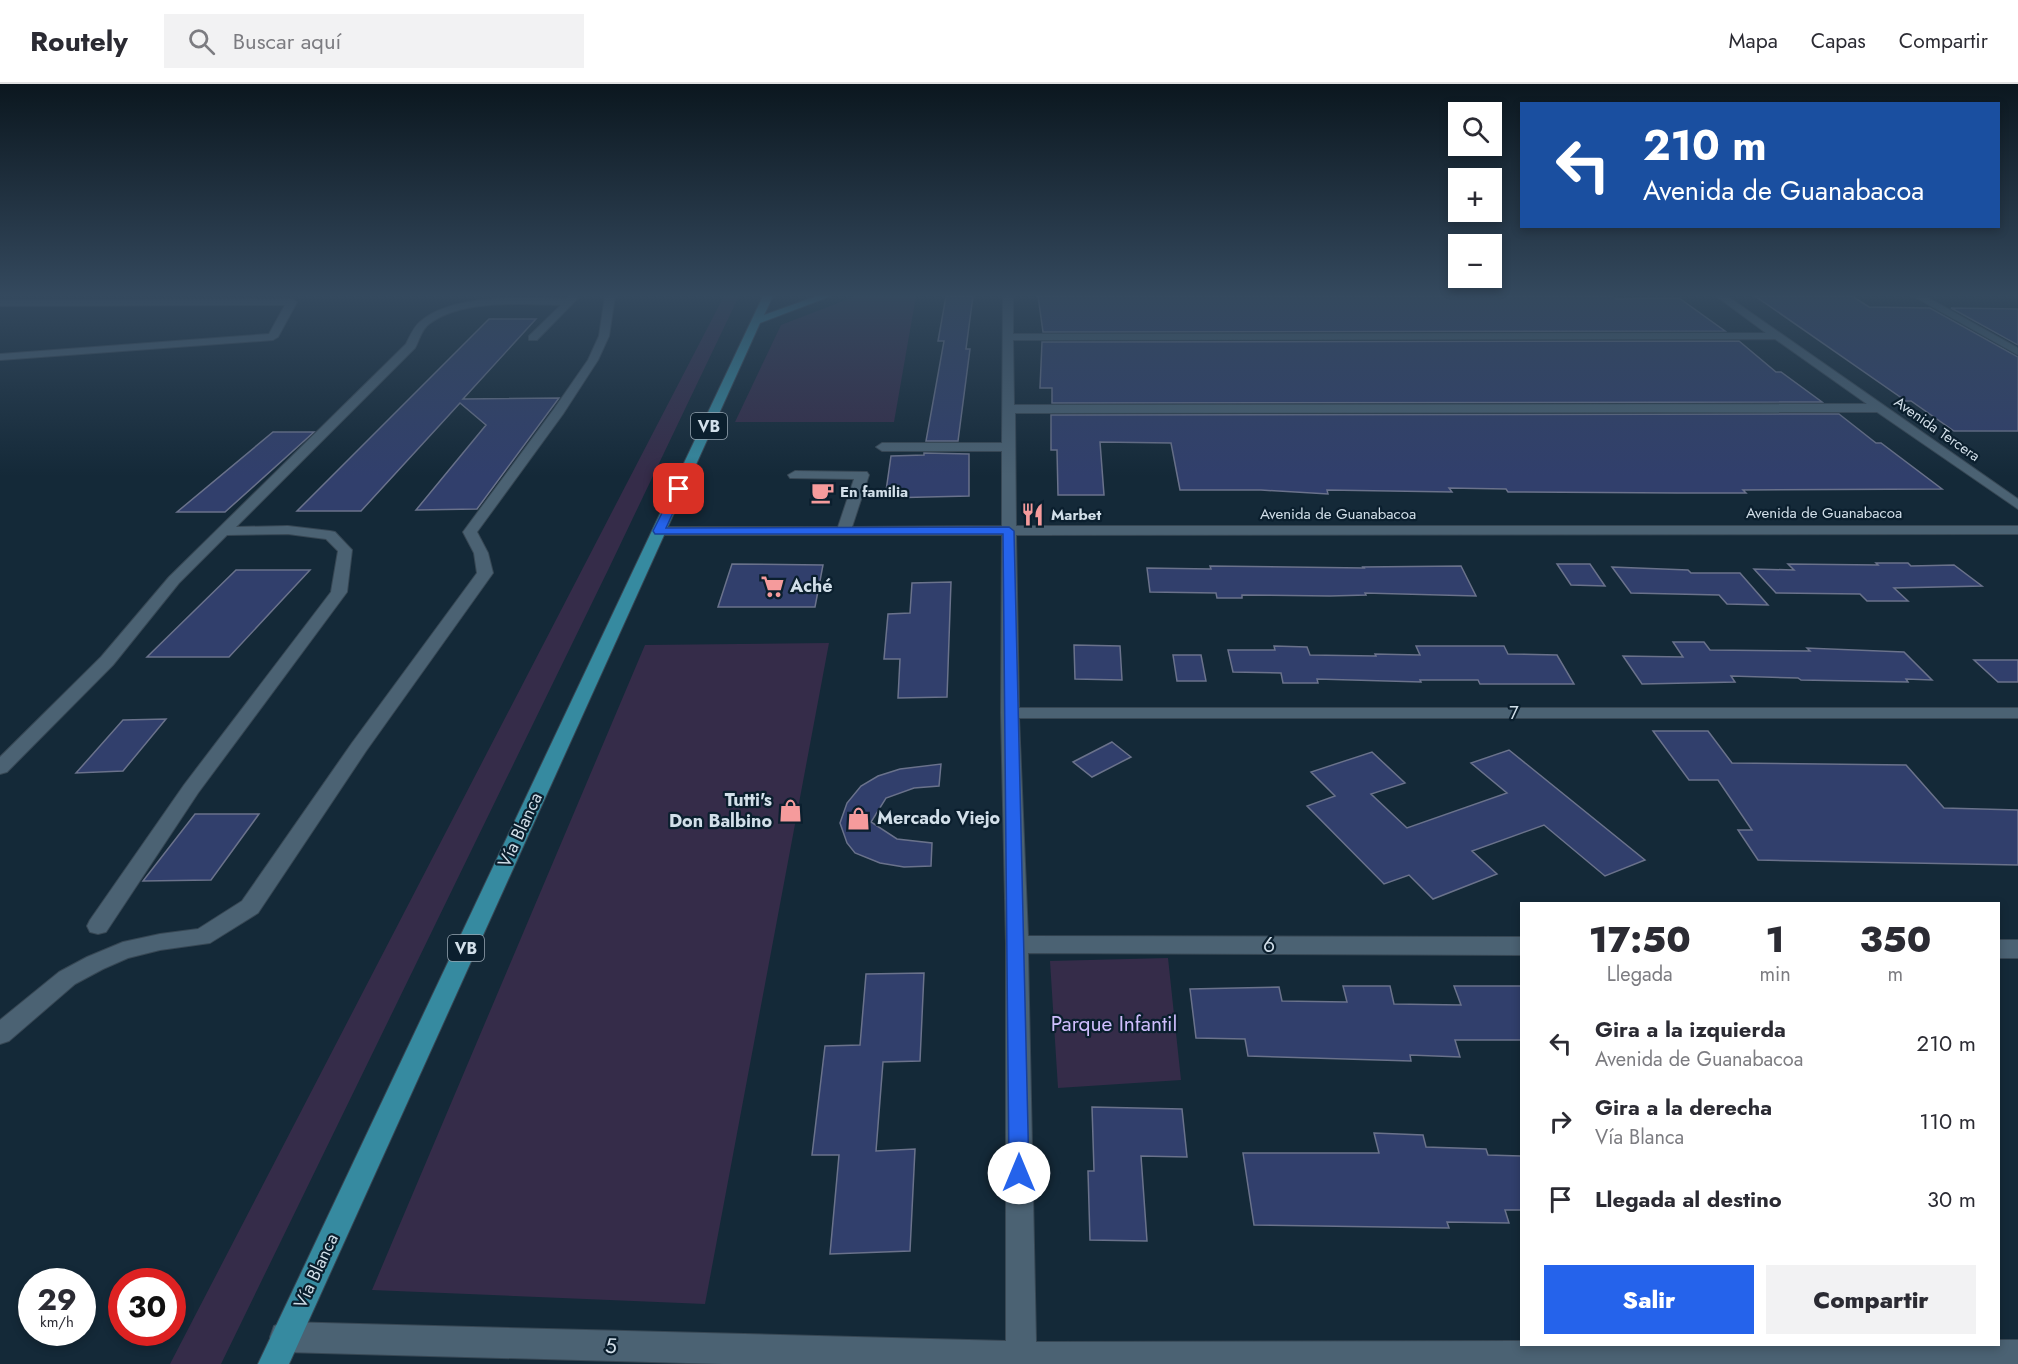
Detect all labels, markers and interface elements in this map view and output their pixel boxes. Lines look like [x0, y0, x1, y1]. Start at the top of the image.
search box [164, 14, 584, 68]
text: Routely [30, 21, 128, 62]
icon: search [185, 25, 218, 58]
text: Buscar aquí [233, 25, 341, 57]
text: Mapa [1729, 26, 1778, 56]
text: Capas [1811, 26, 1866, 56]
text: Compartir [1899, 26, 1988, 56]
map controls [1448, 102, 1502, 288]
button: search [1448, 102, 1502, 156]
text: 210 m [1643, 115, 1767, 176]
icon: left [1544, 126, 1622, 204]
button: + [1448, 168, 1502, 222]
text: Avenida de Guanabacoa [1643, 171, 1924, 210]
button: − [1448, 234, 1502, 288]
street label: Avenida Tercera [1889, 391, 1985, 467]
road number: VB [691, 413, 727, 439]
pin [653, 463, 704, 514]
icon: arrive [662, 472, 695, 505]
cafe icon: En familia [809, 479, 835, 505]
place label: En familia [840, 481, 908, 503]
restaurant icon: Marbet [1020, 502, 1046, 528]
street label: Avenida de Guanabacoa [1746, 502, 1902, 524]
street label: Avenida de Guanabacoa [1260, 503, 1416, 525]
place label: Marbet [1051, 504, 1101, 526]
supermarket icon: Aché [759, 573, 785, 599]
place label: Aché [789, 573, 833, 599]
street label: 7 [1509, 700, 1519, 726]
place label: Tutti's Don Balbino [669, 787, 772, 834]
street label: Vía Blanca [491, 788, 549, 872]
shop icon: Tutti's Don Balbino [777, 797, 803, 823]
shop icon: Mercado Viejo [846, 805, 872, 831]
place label: Mercado Viejo [877, 805, 1001, 831]
text: 17:50 [1589, 913, 1691, 965]
text: 1 [1766, 913, 1785, 965]
text: 350 [1859, 913, 1931, 965]
street label: 6 [1263, 930, 1275, 960]
road number: VB [448, 935, 484, 961]
text: Llegada [1607, 960, 1673, 989]
text: min [1759, 960, 1791, 989]
text: m [1888, 960, 1903, 989]
park label: Parque Infantil [1051, 1009, 1177, 1039]
text: Gira a la izquierda [1595, 1013, 1786, 1045]
icon: left [1544, 1027, 1577, 1060]
text: 210 m [1917, 1027, 1976, 1059]
text: Avenida de Guanabacoa [1595, 1045, 1803, 1074]
text: Gira a la derecha [1595, 1091, 1772, 1123]
icon: right [1544, 1105, 1577, 1138]
text: 110 m [1919, 1105, 1976, 1137]
text: Vía Blanca [1595, 1123, 1684, 1152]
position arrow [987, 1141, 1051, 1205]
icon: arrive [1544, 1183, 1577, 1216]
text: Llegada al destino [1595, 1183, 1782, 1215]
text: 30 m [1927, 1183, 1976, 1215]
street label: Vía Blanca [287, 1229, 345, 1313]
button: Salir [1544, 1265, 1754, 1334]
button: Compartir [1766, 1265, 1976, 1334]
speed limit sign: 30 [108, 1268, 186, 1346]
text: 29 [37, 1278, 77, 1321]
text: km/h [40, 1311, 74, 1333]
street label: 5 [605, 1331, 617, 1361]

